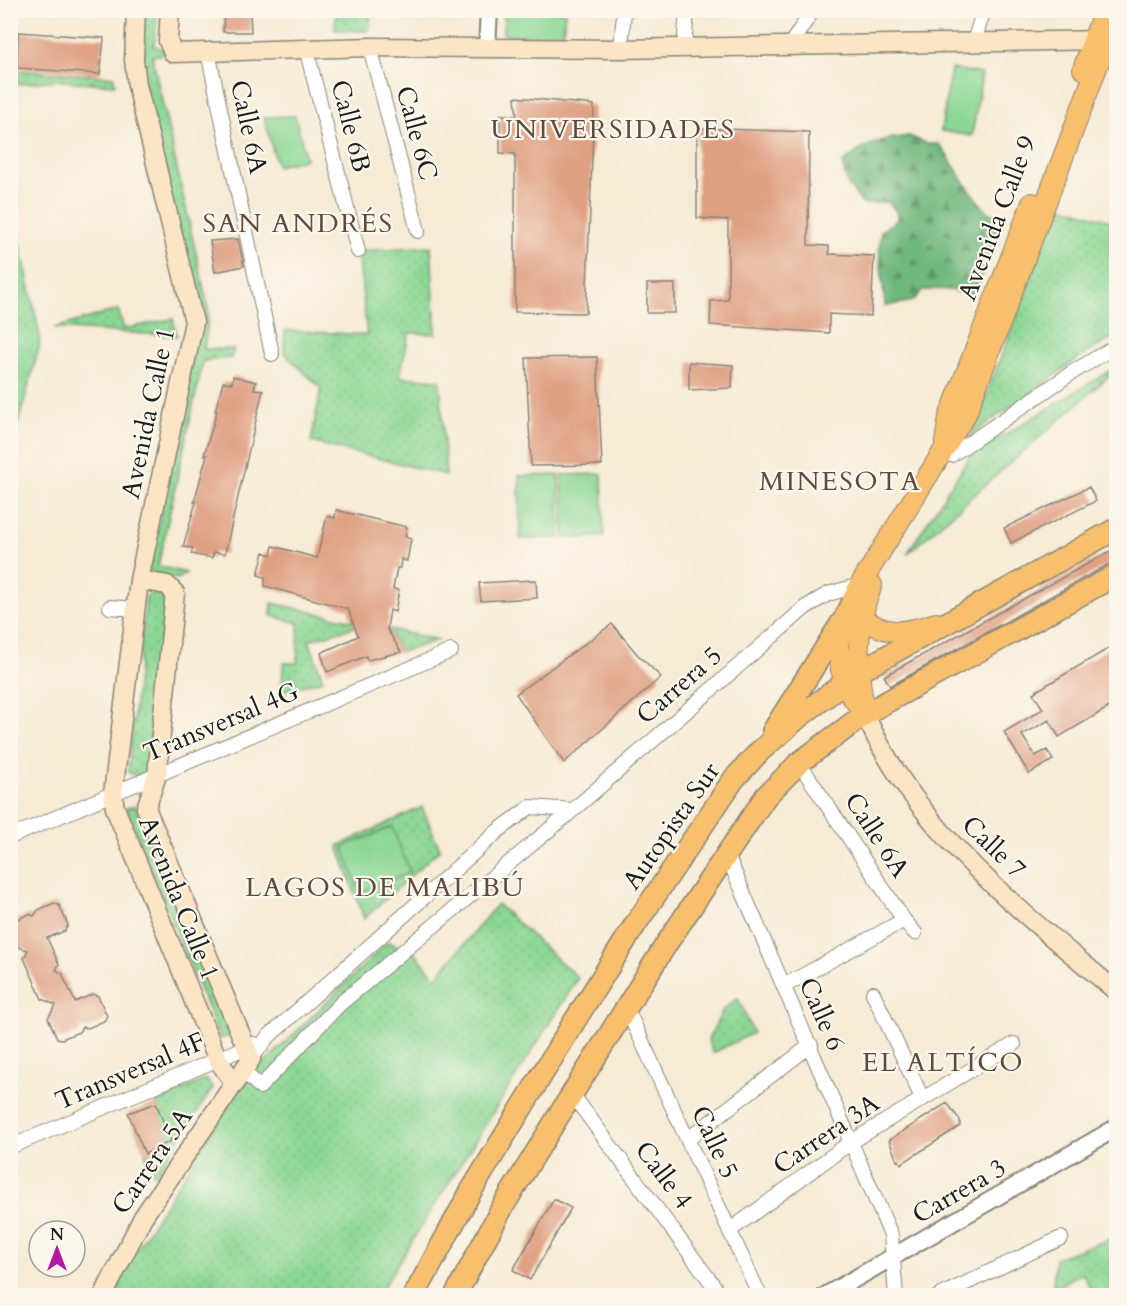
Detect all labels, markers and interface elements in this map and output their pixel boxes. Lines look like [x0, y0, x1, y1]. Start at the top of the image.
street label: Calle 6B [323, 76, 379, 176]
street label: Calle 6A [222, 77, 276, 178]
street label: Calle 6C [388, 82, 446, 184]
district label: UNIVERSIDADES [490, 111, 736, 148]
street label: Avenida Calle 9 [949, 130, 1045, 306]
district label: SAN ANDRÉS [202, 205, 394, 242]
street label: Avenida Calle 1 [113, 324, 183, 502]
district label: MINESOTA [759, 463, 921, 500]
street label: Carrera 5 [629, 638, 729, 732]
street label: Transversal 4G [138, 674, 304, 770]
street label: Autopista Sur [614, 755, 728, 897]
street label: Calle 6A [836, 786, 918, 885]
street label: Calle 7 [954, 808, 1034, 886]
street label: Avenida Calle 1 [130, 811, 228, 985]
district label: LAGOS DE MALIBÚ [245, 869, 525, 906]
street label: Calle 6 [790, 972, 854, 1056]
street label: Transversal 4F [50, 1024, 210, 1118]
district label: EL ALTÍCO [862, 1044, 1024, 1081]
street label: Carrera 3A [766, 1085, 887, 1182]
street label: Carrera 5A [104, 1100, 201, 1221]
street label: Calle 5 [683, 1100, 747, 1184]
street label: Calle 4 [627, 1134, 701, 1216]
street label: Carrera 3 [906, 1150, 1012, 1232]
north arrow [27, 1219, 87, 1279]
text: N [50, 1224, 64, 1246]

